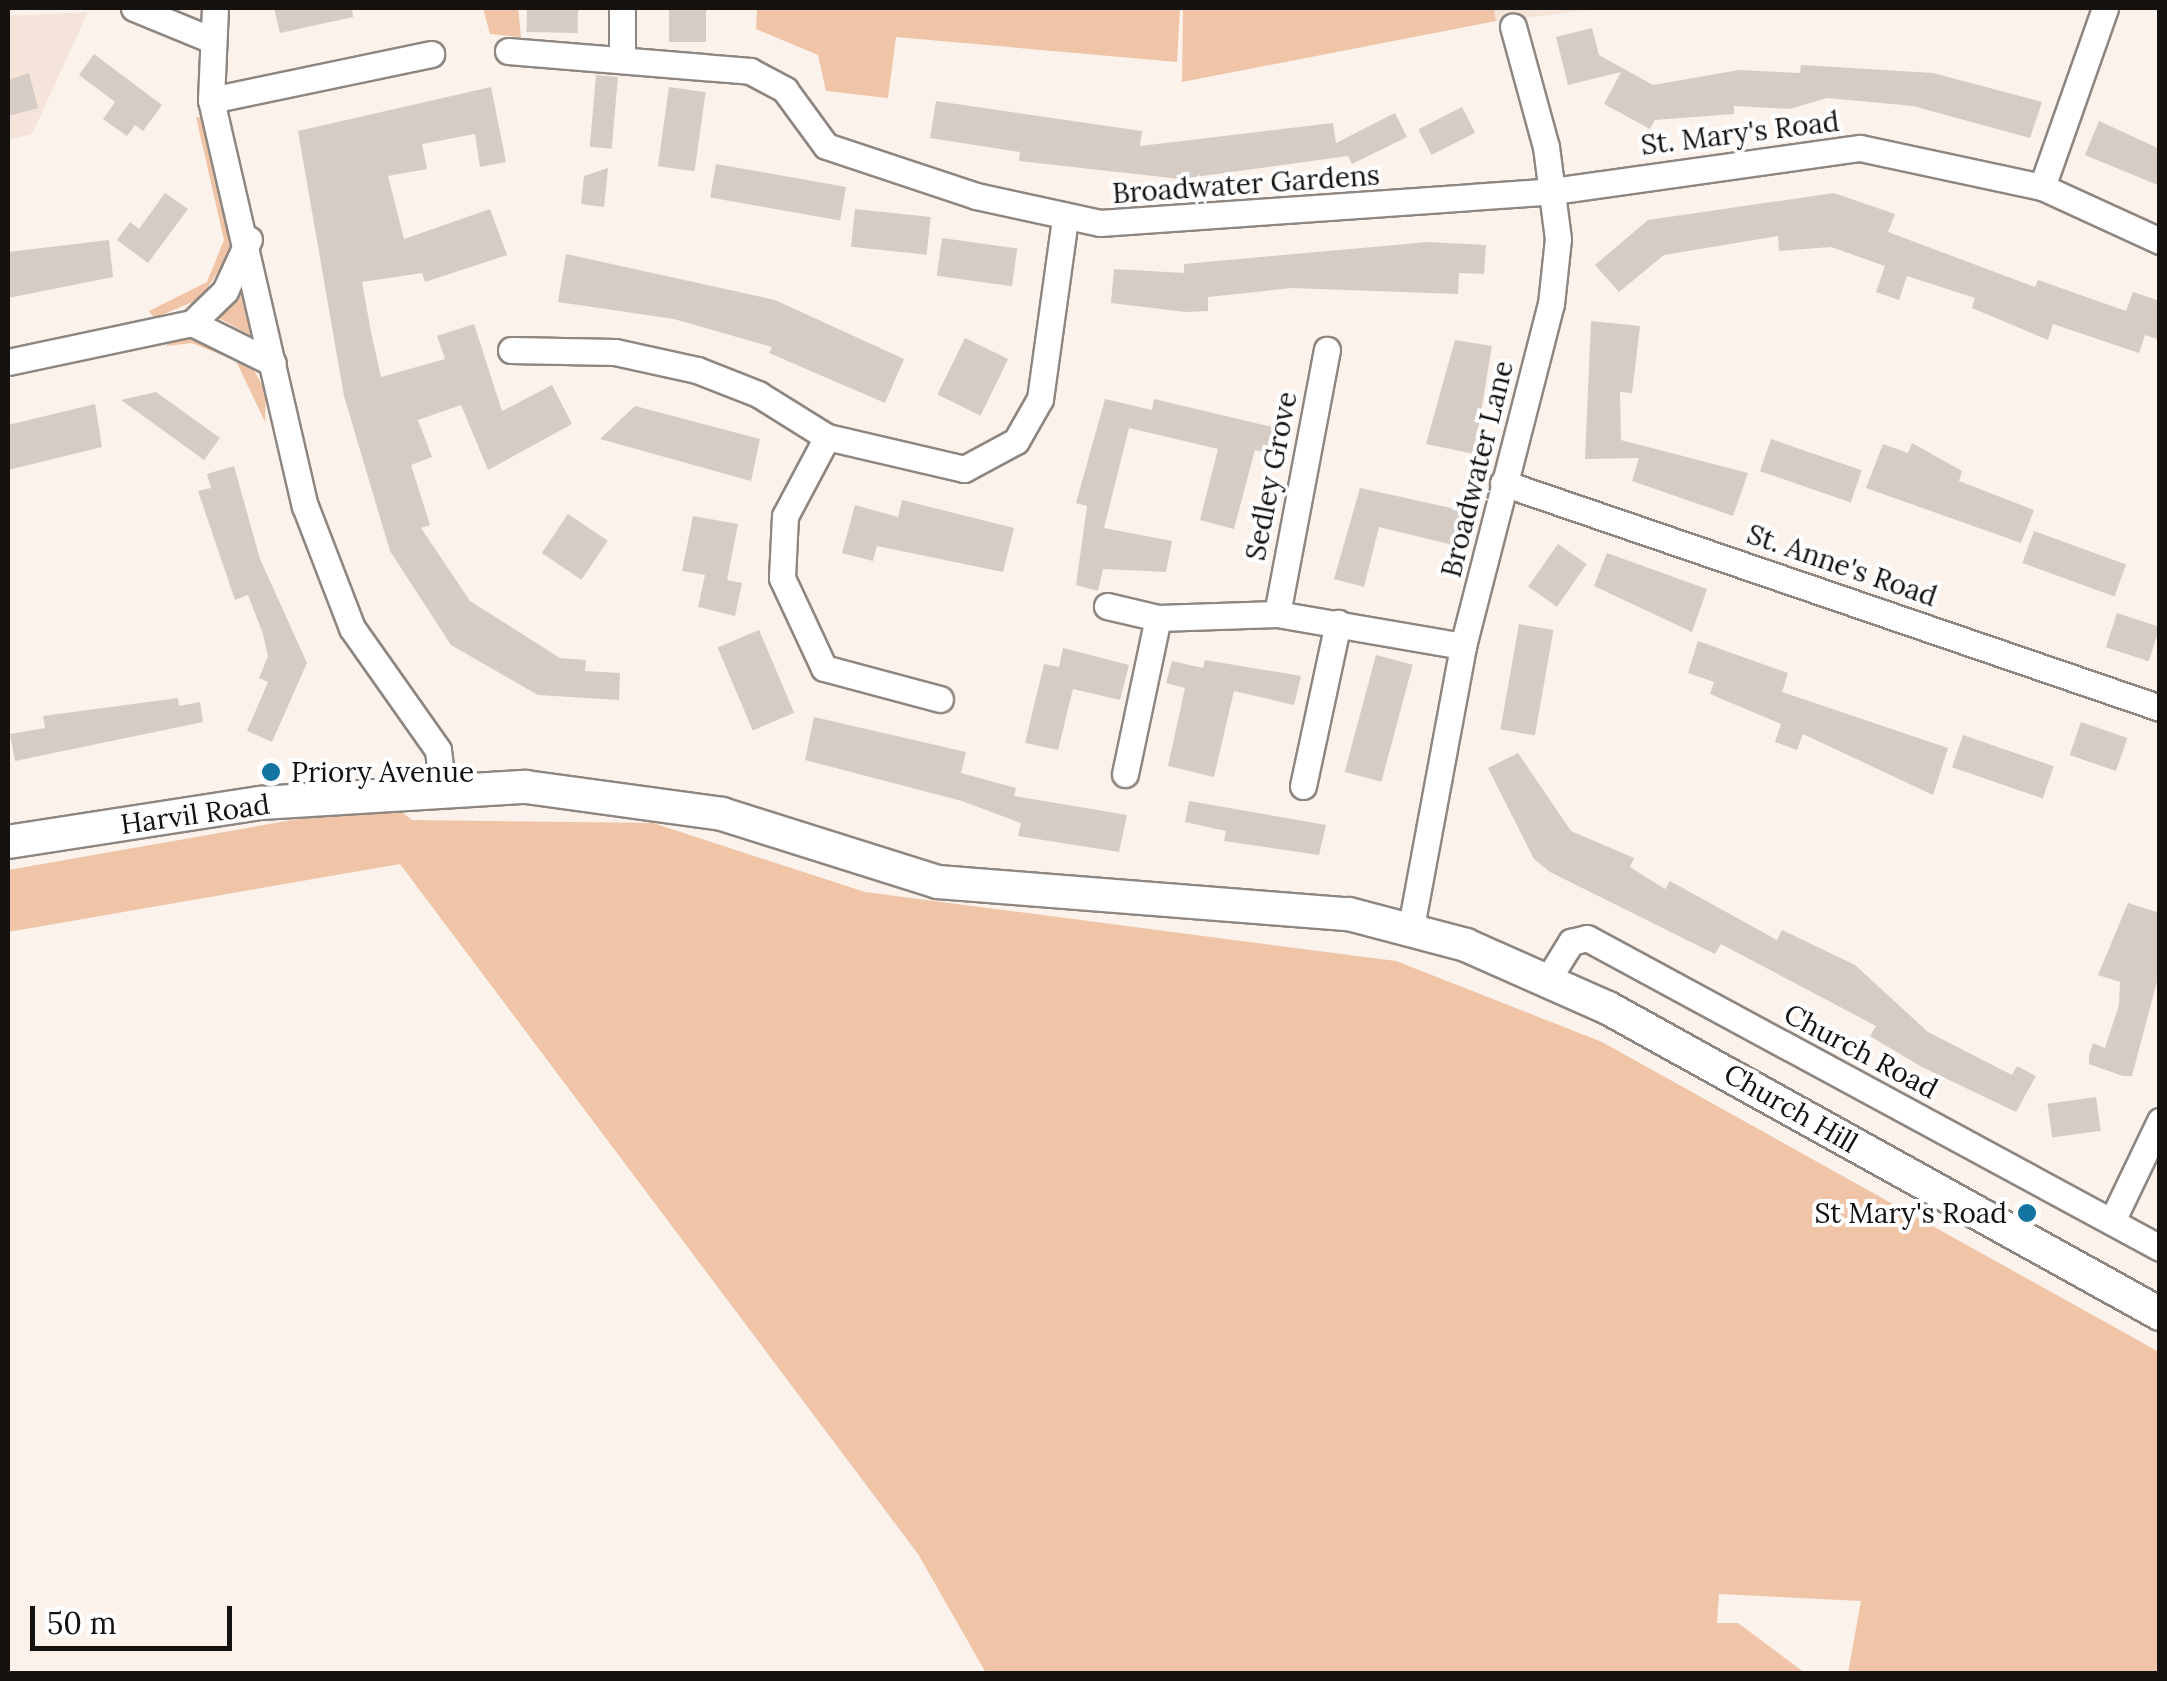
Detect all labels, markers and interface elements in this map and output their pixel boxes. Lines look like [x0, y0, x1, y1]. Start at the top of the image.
street label: St. Mary's Road [1639, 104, 1841, 162]
street label: Broadwater Gardens [1111, 158, 1381, 210]
street label: Broadwater Lane [1434, 357, 1520, 581]
street label: Sedley Grove [1238, 389, 1304, 563]
street label: St. Anne's Road [1743, 517, 1941, 613]
place label: Priory Avenue [291, 755, 474, 789]
marker: Priory Avenue [260, 761, 282, 783]
street label: Harvil Road [118, 787, 272, 841]
street label: Church Road [1779, 997, 1943, 1105]
street label: Church Hill [1718, 1056, 1864, 1160]
place label: St Mary's Road [1814, 1196, 2007, 1230]
marker: St Mary's Road [2016, 1202, 2038, 1224]
scale bar [35, 1586, 238, 1648]
text: 50 m [47, 1604, 117, 1642]

